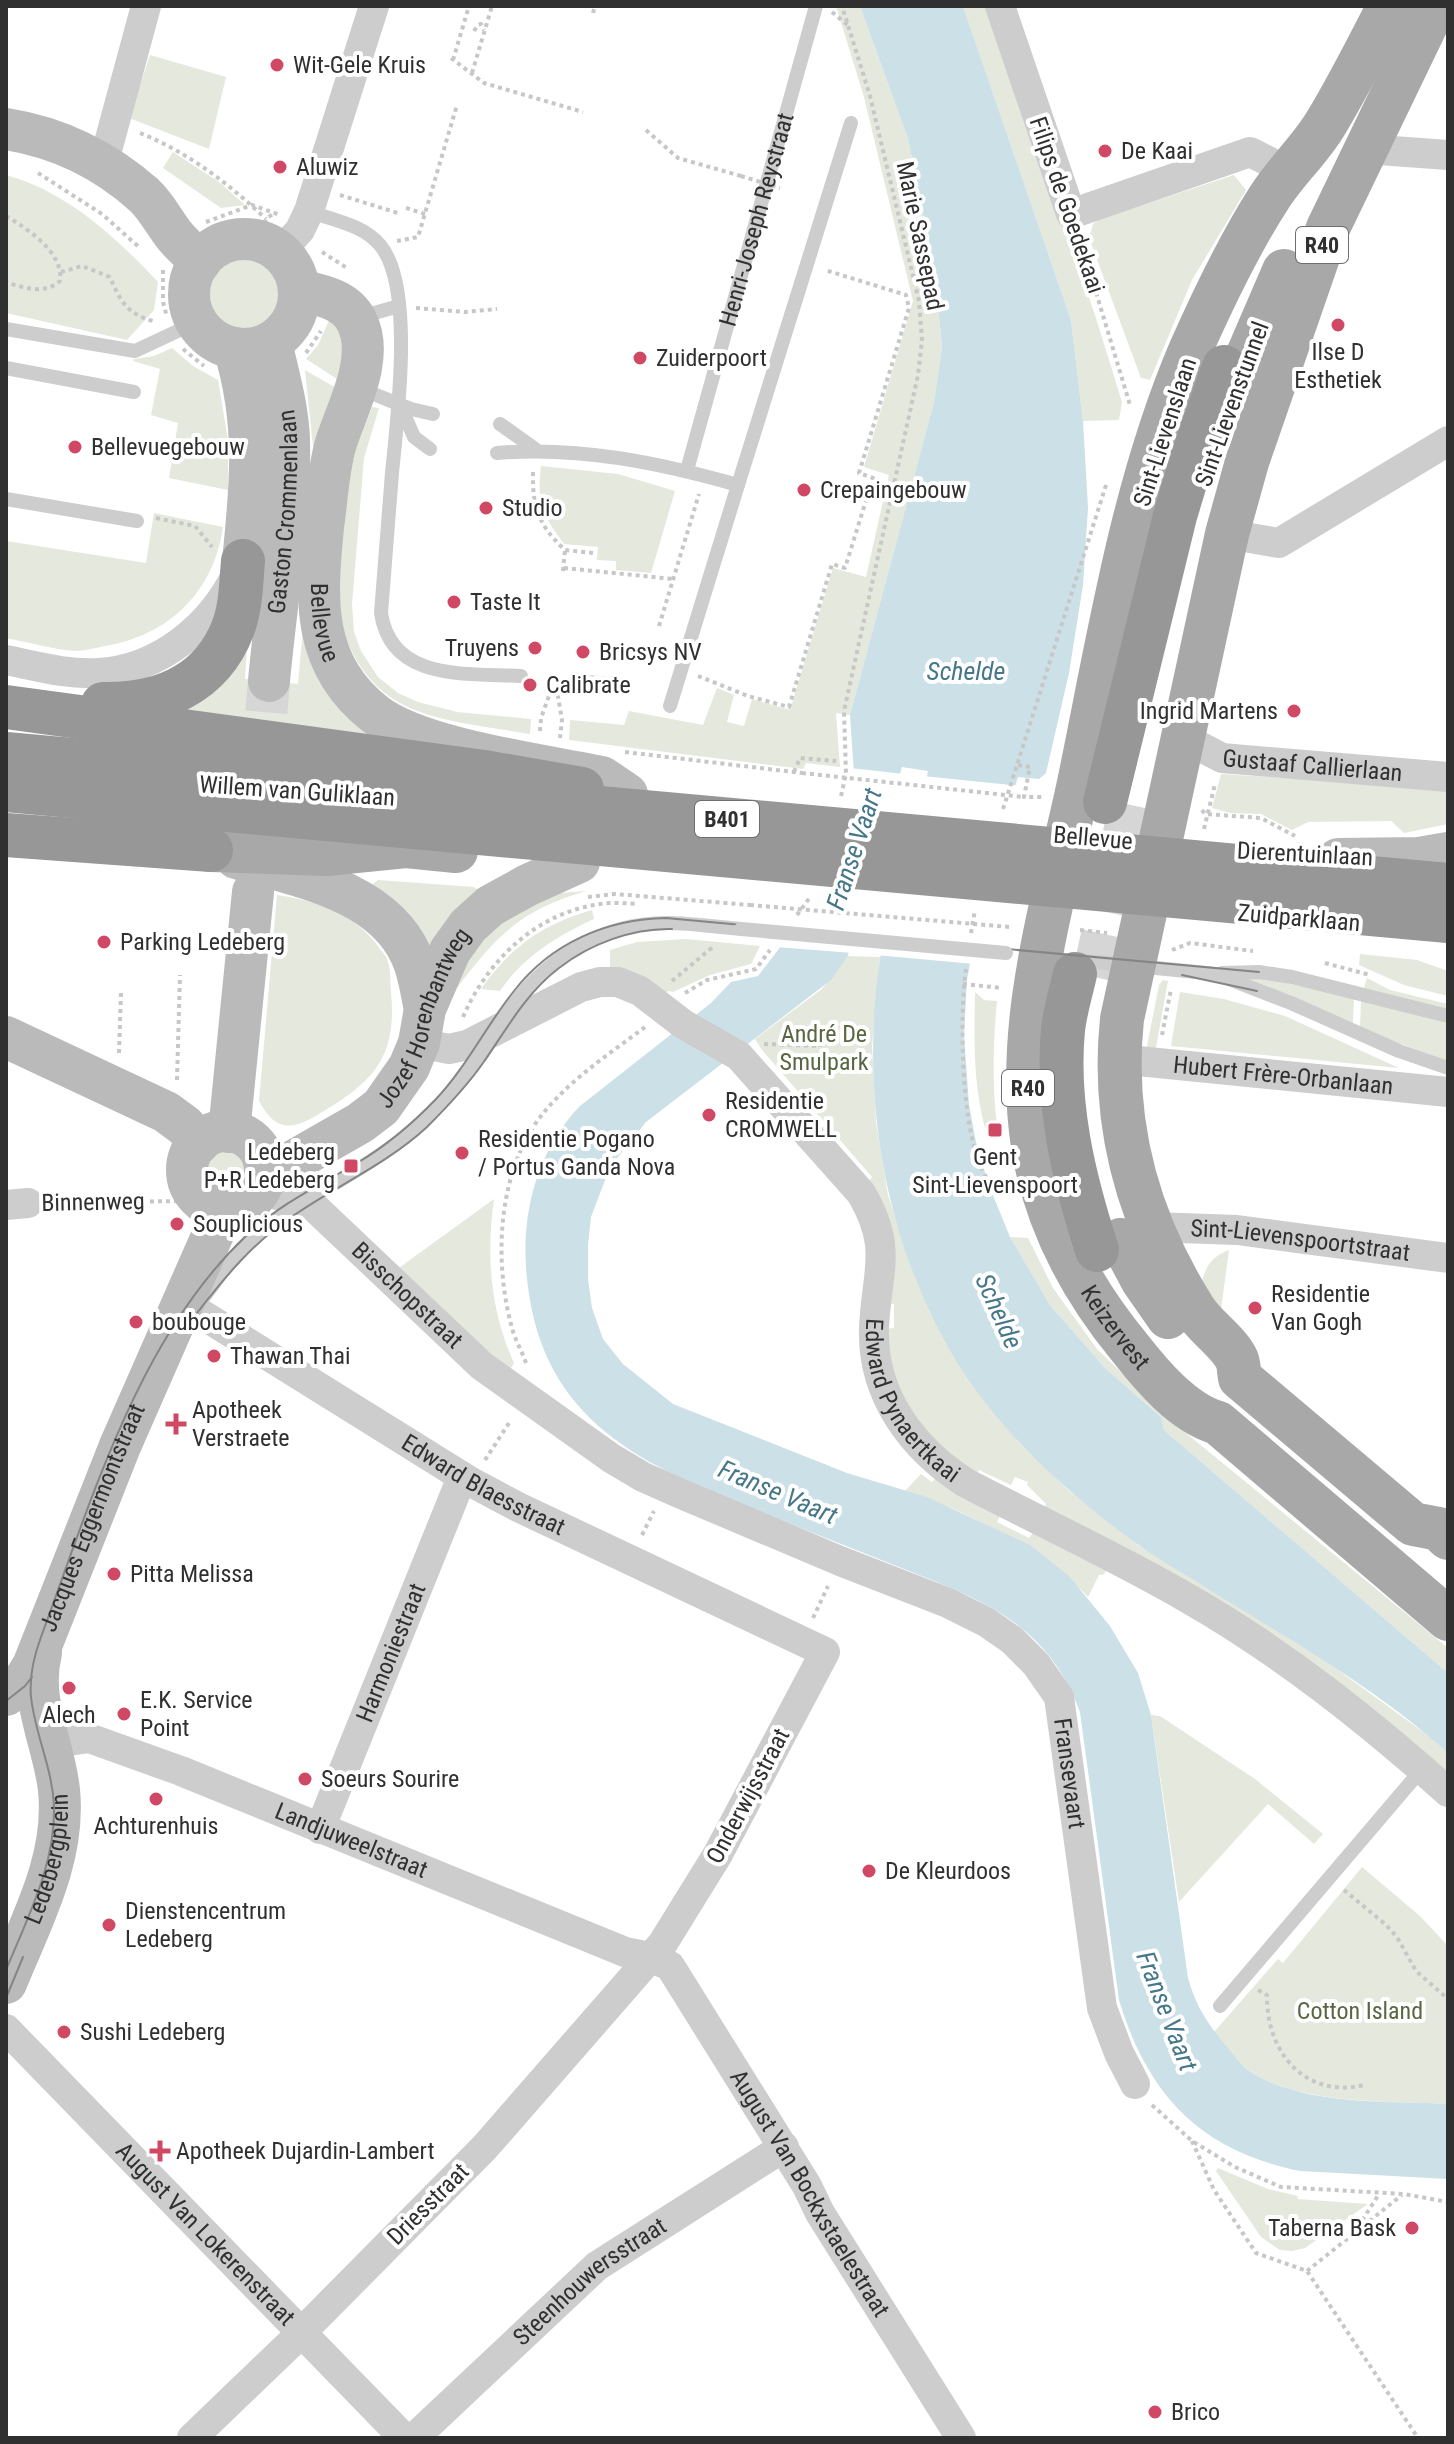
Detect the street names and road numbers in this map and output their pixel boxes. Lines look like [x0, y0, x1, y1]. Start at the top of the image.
street label: Henri-Joseph Reystraat [714, 110, 800, 329]
street label: Filips de Goedekaai [1024, 113, 1110, 297]
street label: Marie Sassepad [891, 159, 949, 313]
road number: R40 [1296, 227, 1348, 263]
street label: Sint-Lievenstunnel [1189, 318, 1275, 490]
street label: Sint-Lievenslaan [1128, 354, 1202, 510]
street label: Gaston Crommenlaan [262, 408, 303, 615]
street label: Bellevue [305, 583, 345, 666]
street label: Gustaaf Callierlaan [1221, 744, 1404, 787]
street label: Willem van Guliklaan [198, 770, 396, 812]
road number: B401 [695, 801, 759, 837]
street label: Bellevue [1052, 821, 1134, 855]
street label: Dierentuinlaan [1236, 836, 1374, 872]
street label: Zuidparklaan [1237, 899, 1361, 937]
street label: Jozef Horenbantweg [371, 922, 476, 1113]
street label: Hubert Frère-Orbanlaan [1172, 1051, 1394, 1100]
road number: R40 [1002, 1070, 1054, 1106]
street label: Binnenweg [41, 1187, 145, 1217]
street label: Sint-Lievenspoortstraat [1190, 1214, 1412, 1267]
street label: Bisschopstraat [346, 1236, 469, 1354]
street label: Keizervest [1075, 1280, 1156, 1375]
street label: Edward Pynaertkaai [860, 1318, 965, 1488]
street label: Jacques Eggermontstraat [34, 1399, 151, 1636]
street label: Edward Blaesstraat [397, 1428, 570, 1541]
street label: Harmoniestraat [351, 1579, 432, 1726]
street label: Fransevaart [1048, 1716, 1091, 1830]
street label: Onderwijsstraat [701, 1724, 795, 1868]
street label: Ledebergplein [19, 1793, 74, 1928]
street label: Landjuweelstraat [271, 1797, 432, 1884]
street label: August Van Bockxstaelestraat [724, 2065, 896, 2322]
street label: August Van Lokerenstraat [110, 2137, 301, 2331]
street label: Driesstraat [381, 2157, 475, 2251]
street label: Steenhouwersstraat [507, 2212, 671, 2351]

